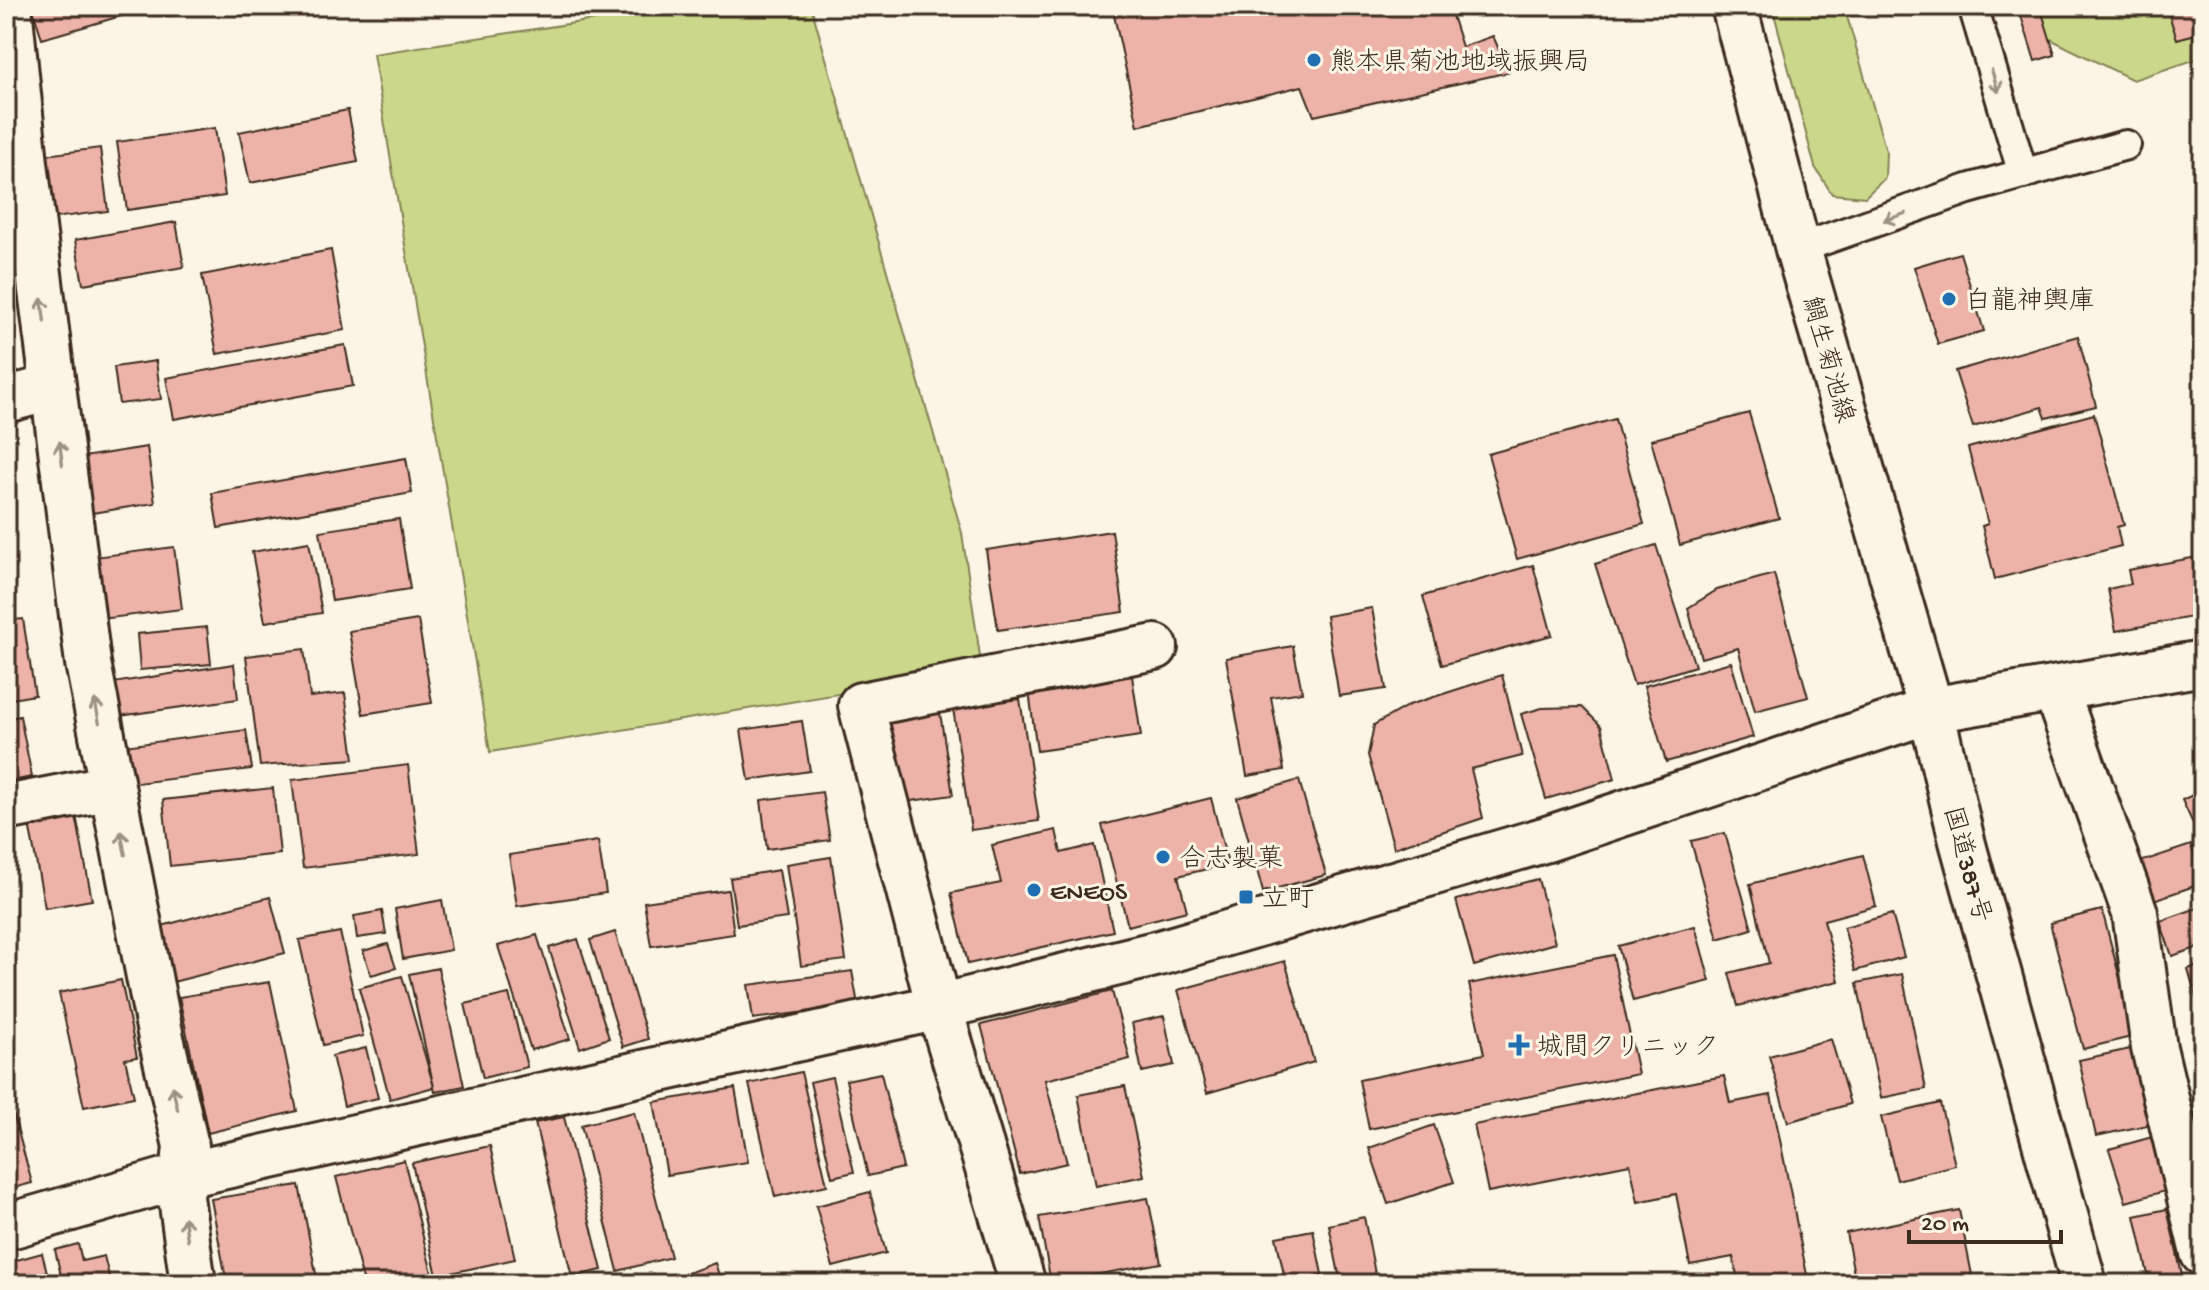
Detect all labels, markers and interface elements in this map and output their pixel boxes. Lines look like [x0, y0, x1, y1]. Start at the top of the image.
place label: 熊本県菊池地域振興局 [1330, 47, 1590, 80]
marker: 熊本県菊池地域振興局 [1305, 51, 1323, 69]
one-way arrow [1988, 67, 2003, 93]
one-way arrow [1883, 211, 1908, 226]
place label: 白龍神輿庫 [1965, 286, 2095, 319]
marker: 白龍神輿庫 [1940, 290, 1958, 308]
street label: 鯛生菊池線 [1793, 293, 1860, 427]
one-way arrow [35, 298, 50, 323]
one-way arrow [54, 440, 69, 467]
one-way arrow [89, 698, 104, 724]
street label: 国道387号 [1934, 803, 1996, 927]
one-way arrow [114, 831, 129, 857]
place label: 合志製菓 [1179, 844, 1283, 877]
marker: 合志製菓 [1154, 848, 1172, 866]
place label: ENEOS [1050, 879, 1128, 910]
marker: ENEOS [1025, 881, 1043, 899]
place label: 立町 [1262, 885, 1314, 917]
marker: 立町 [1237, 888, 1255, 906]
place label: 城間クリニック [1537, 1033, 1719, 1065]
marker: 城間クリニック [1508, 1034, 1530, 1056]
one-way arrow [167, 1086, 182, 1111]
scale bar [1909, 1194, 2061, 1244]
text: 20 m [1921, 1211, 1969, 1240]
one-way arrow [178, 1216, 193, 1243]

